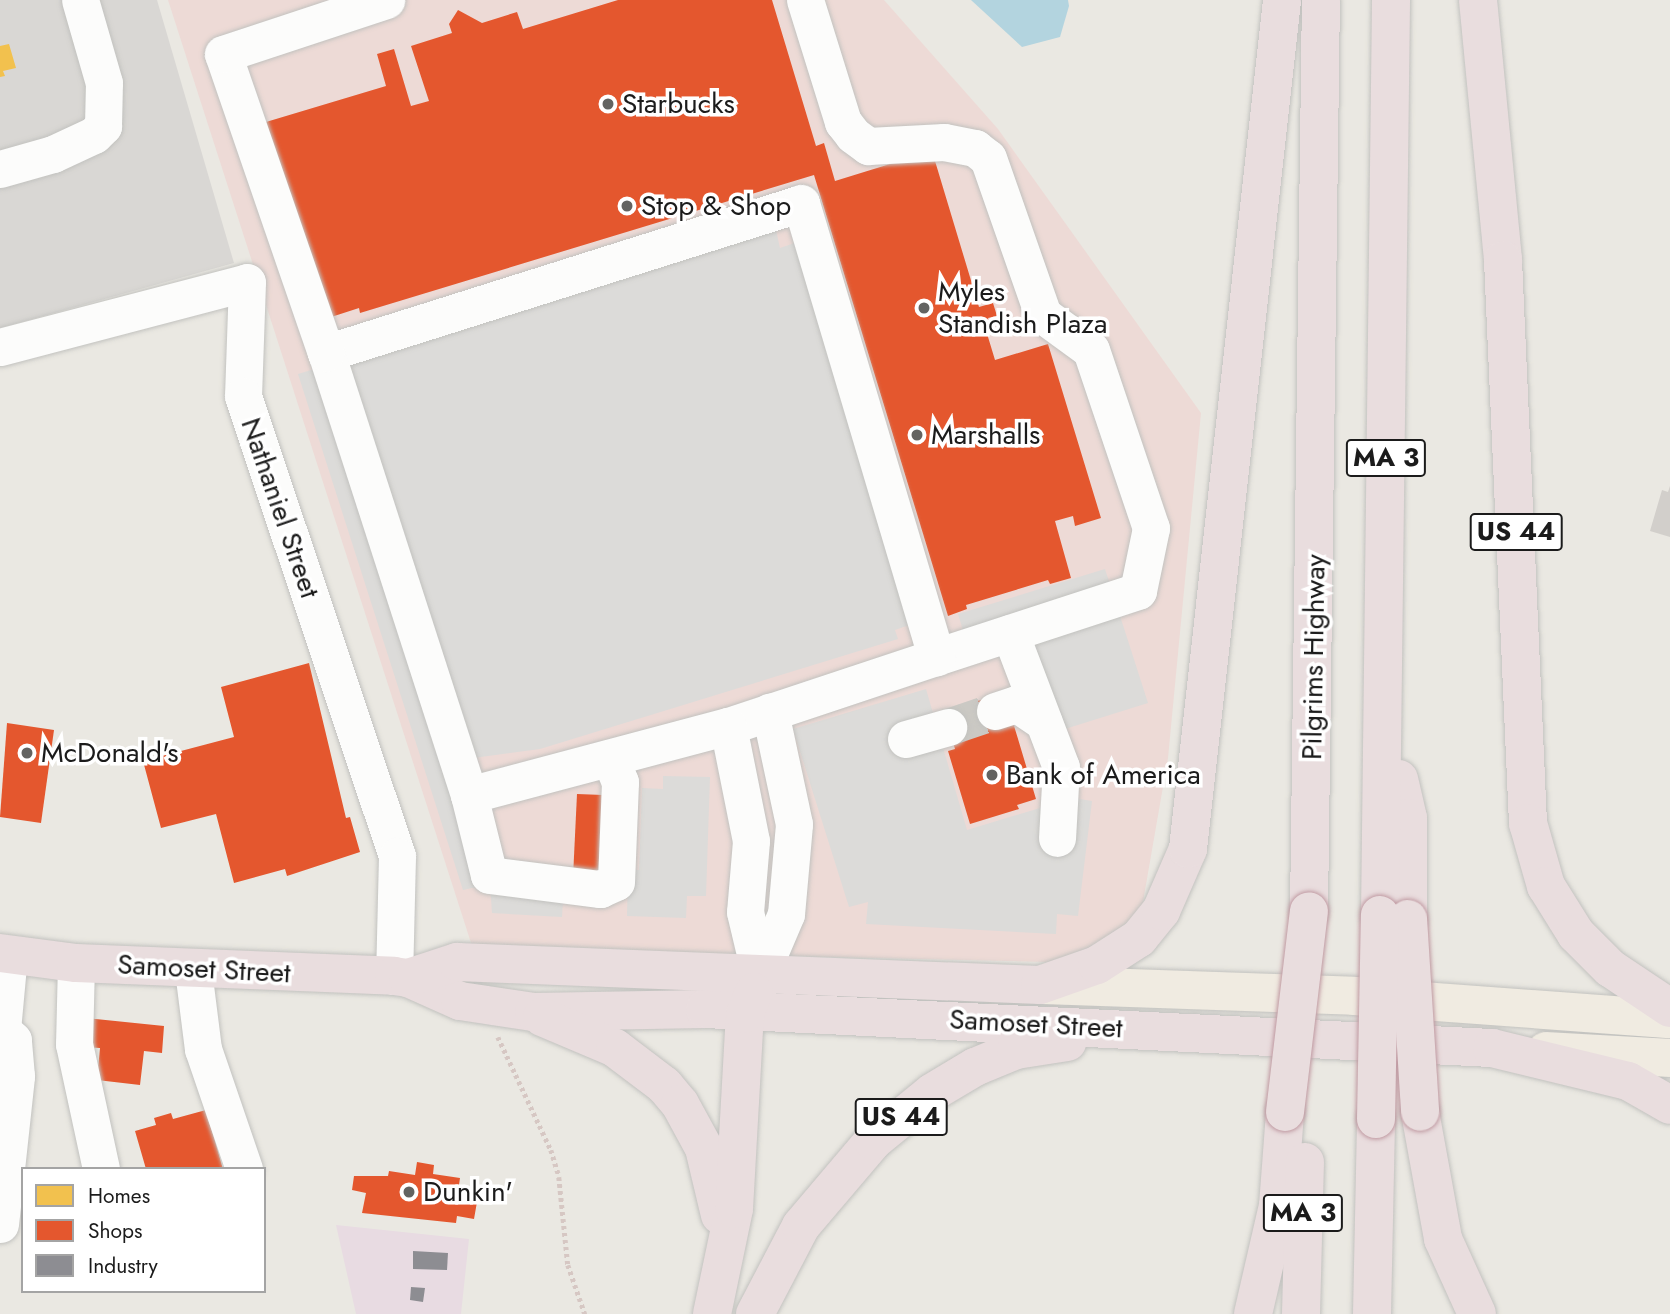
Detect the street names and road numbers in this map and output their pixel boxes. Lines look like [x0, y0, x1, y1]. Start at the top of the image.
street label: Nathaniel Street [233, 414, 327, 602]
road number: MA 3 [1346, 436, 1426, 480]
road number: US 44 [1469, 510, 1563, 554]
street label: Pilgrims Highway [1295, 554, 1333, 760]
street label: Samoset Street [116, 948, 292, 990]
street label: Samoset Street [948, 1003, 1124, 1045]
road number: US 44 [854, 1094, 948, 1140]
road number: MA 3 [1263, 1190, 1343, 1236]

